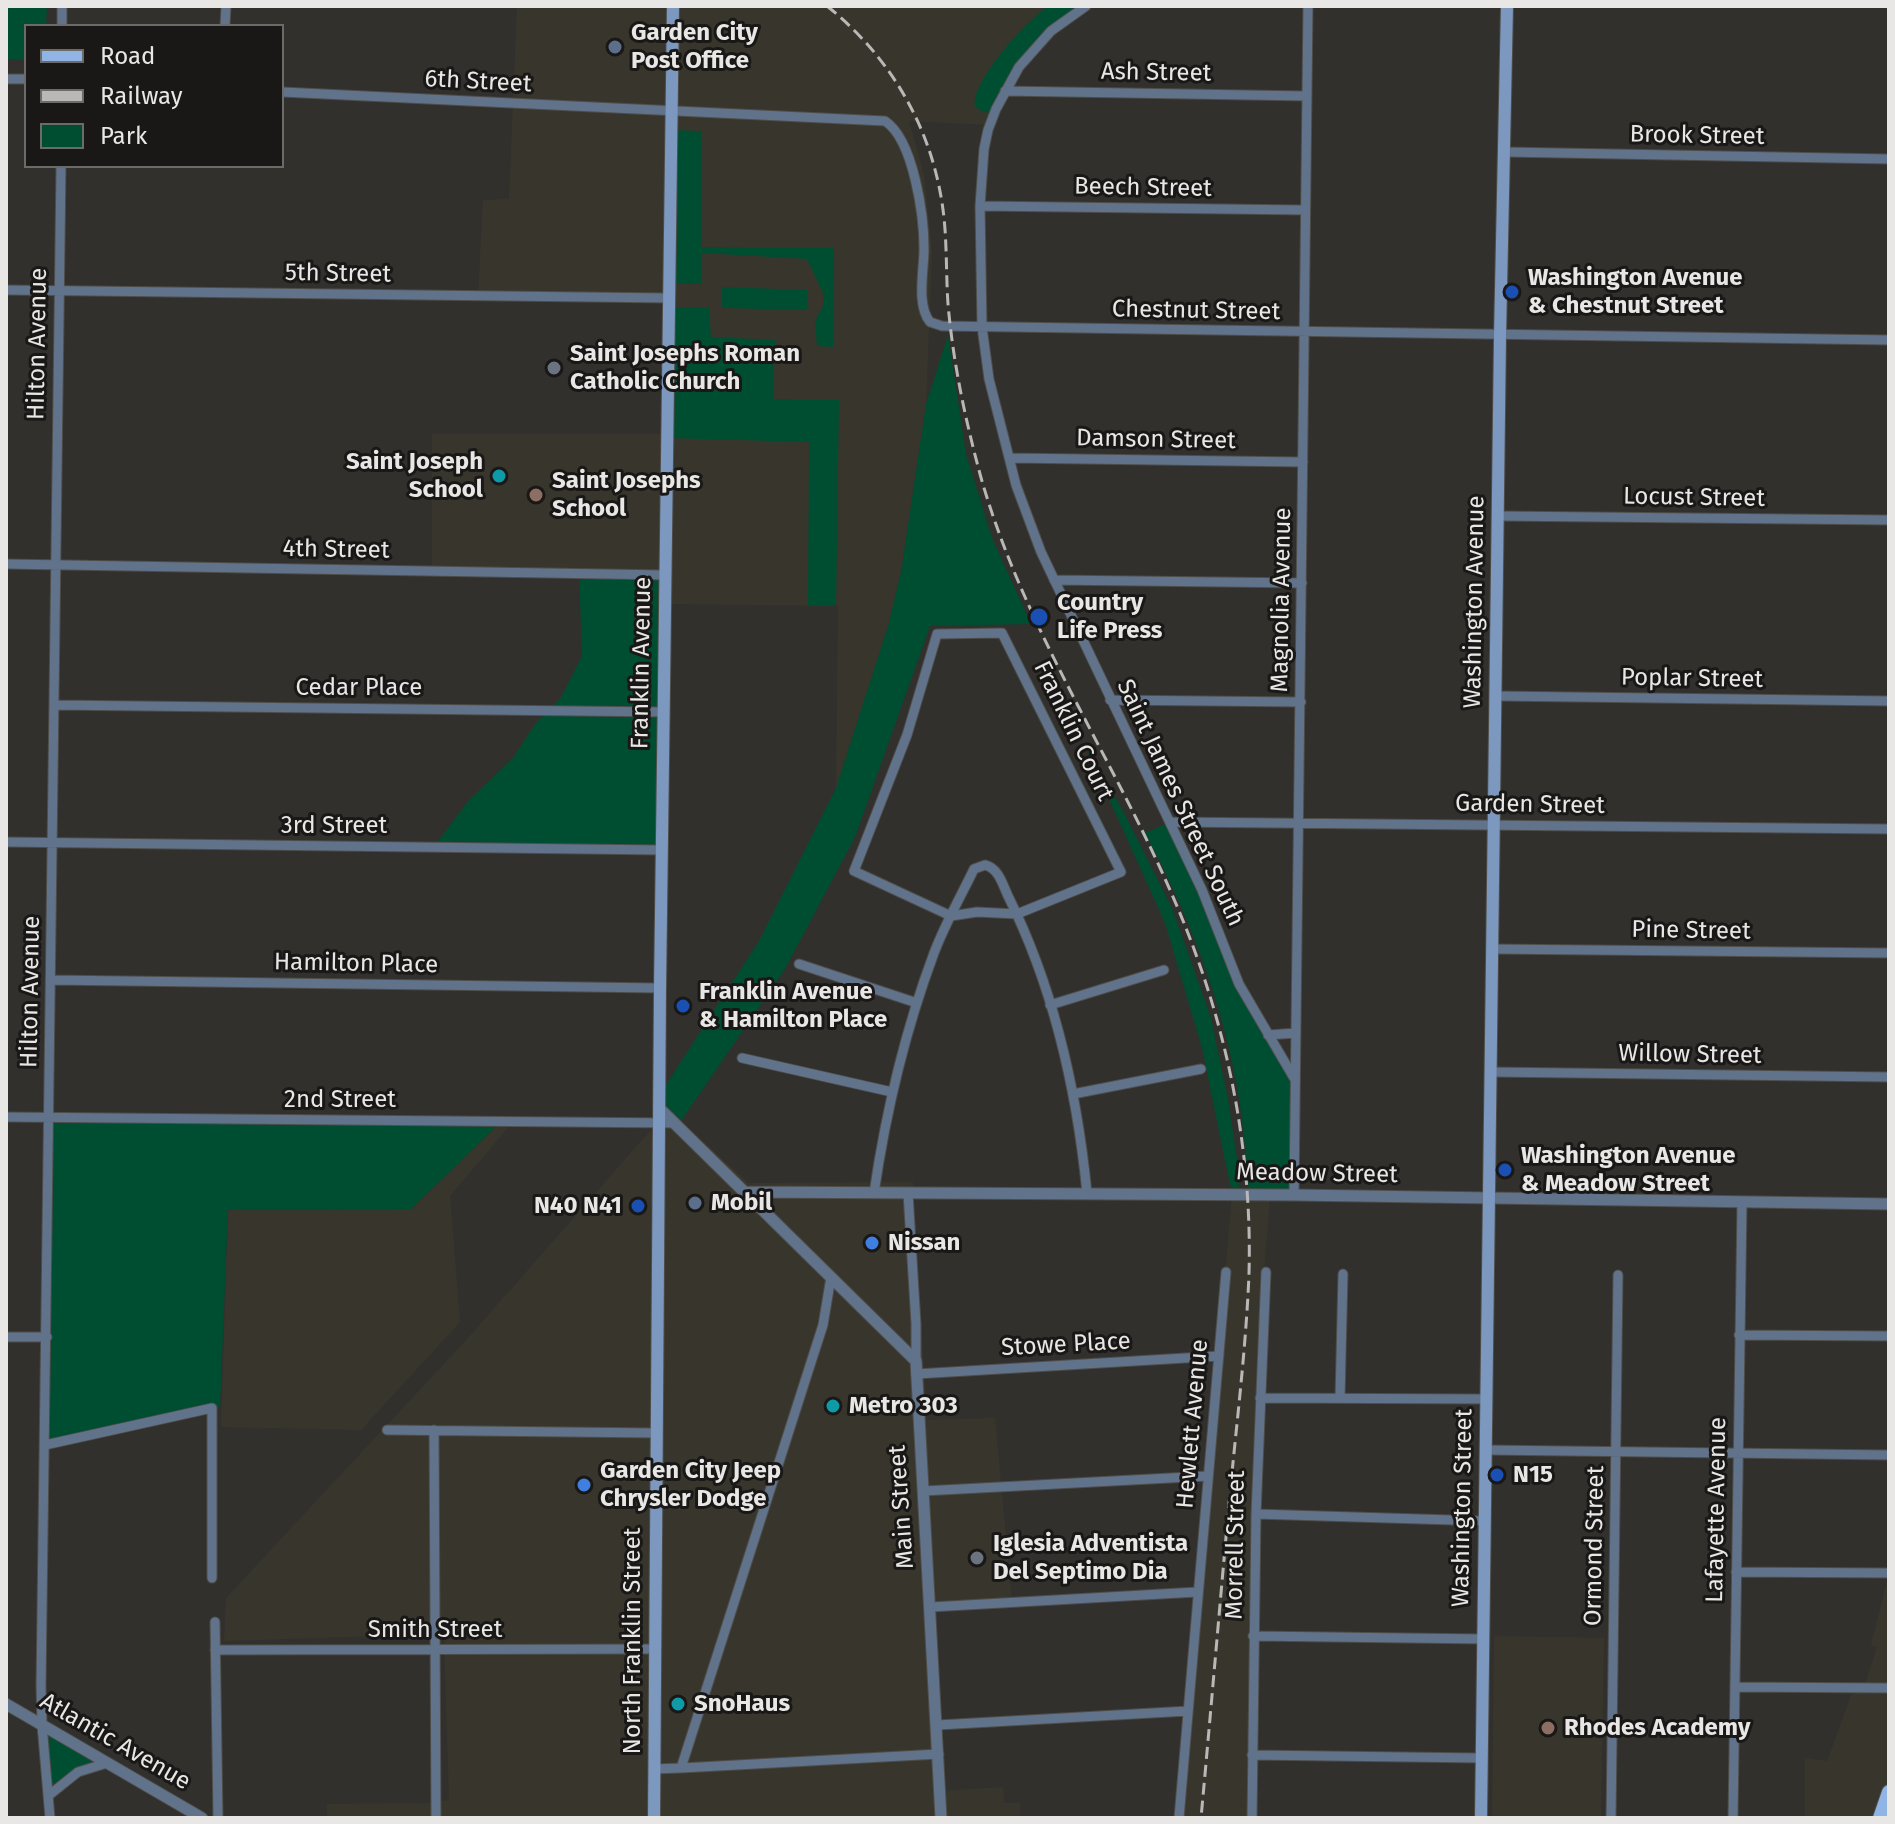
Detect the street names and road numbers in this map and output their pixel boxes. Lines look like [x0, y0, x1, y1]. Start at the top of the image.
street label: Ash Street [1101, 58, 1211, 88]
street label: 6th Street [424, 65, 532, 99]
street label: Brook Street [1629, 120, 1765, 152]
street label: Beech Street [1074, 172, 1212, 204]
street label: 5th Street [285, 259, 391, 289]
street label: Hilton Avenue [22, 268, 54, 420]
street label: Chestnut Street [1112, 295, 1280, 327]
street label: Damson Street [1076, 424, 1236, 456]
street label: Locust Street [1623, 482, 1765, 514]
street label: Washington Avenue [1459, 495, 1491, 709]
street label: Magnolia Avenue [1266, 507, 1298, 693]
street label: 4th Street [282, 535, 390, 565]
street label: Franklin Avenue [626, 576, 658, 750]
street label: Franklin Court [1027, 656, 1119, 806]
street label: Poplar Street [1621, 663, 1763, 695]
street label: Cedar Place [296, 674, 422, 702]
street label: Saint James Street South [1110, 675, 1250, 931]
street label: Garden Street [1455, 789, 1605, 821]
street label: 3rd Street [281, 812, 387, 840]
street label: Hilton Avenue [15, 916, 47, 1068]
street label: Pine Street [1631, 916, 1751, 946]
street label: Hamilton Place [274, 948, 438, 980]
street label: Willow Street [1618, 1039, 1762, 1071]
street label: 2nd Street [284, 1086, 396, 1114]
street label: Meadow Street [1236, 1158, 1398, 1190]
street label: Stowe Place [1000, 1327, 1132, 1363]
street label: Hewlett Avenue [1171, 1338, 1215, 1510]
street label: Washington Street [1447, 1409, 1479, 1607]
street label: Lafayette Avenue [1701, 1417, 1733, 1603]
street label: Main Street [883, 1444, 921, 1570]
street label: Ormond Street [1579, 1466, 1611, 1626]
street label: Morrell Street [1220, 1470, 1252, 1620]
street label: North Franklin Street [619, 1528, 647, 1754]
street label: Smith Street [368, 1616, 502, 1644]
street label: Atlantic Avenue [35, 1687, 195, 1797]

